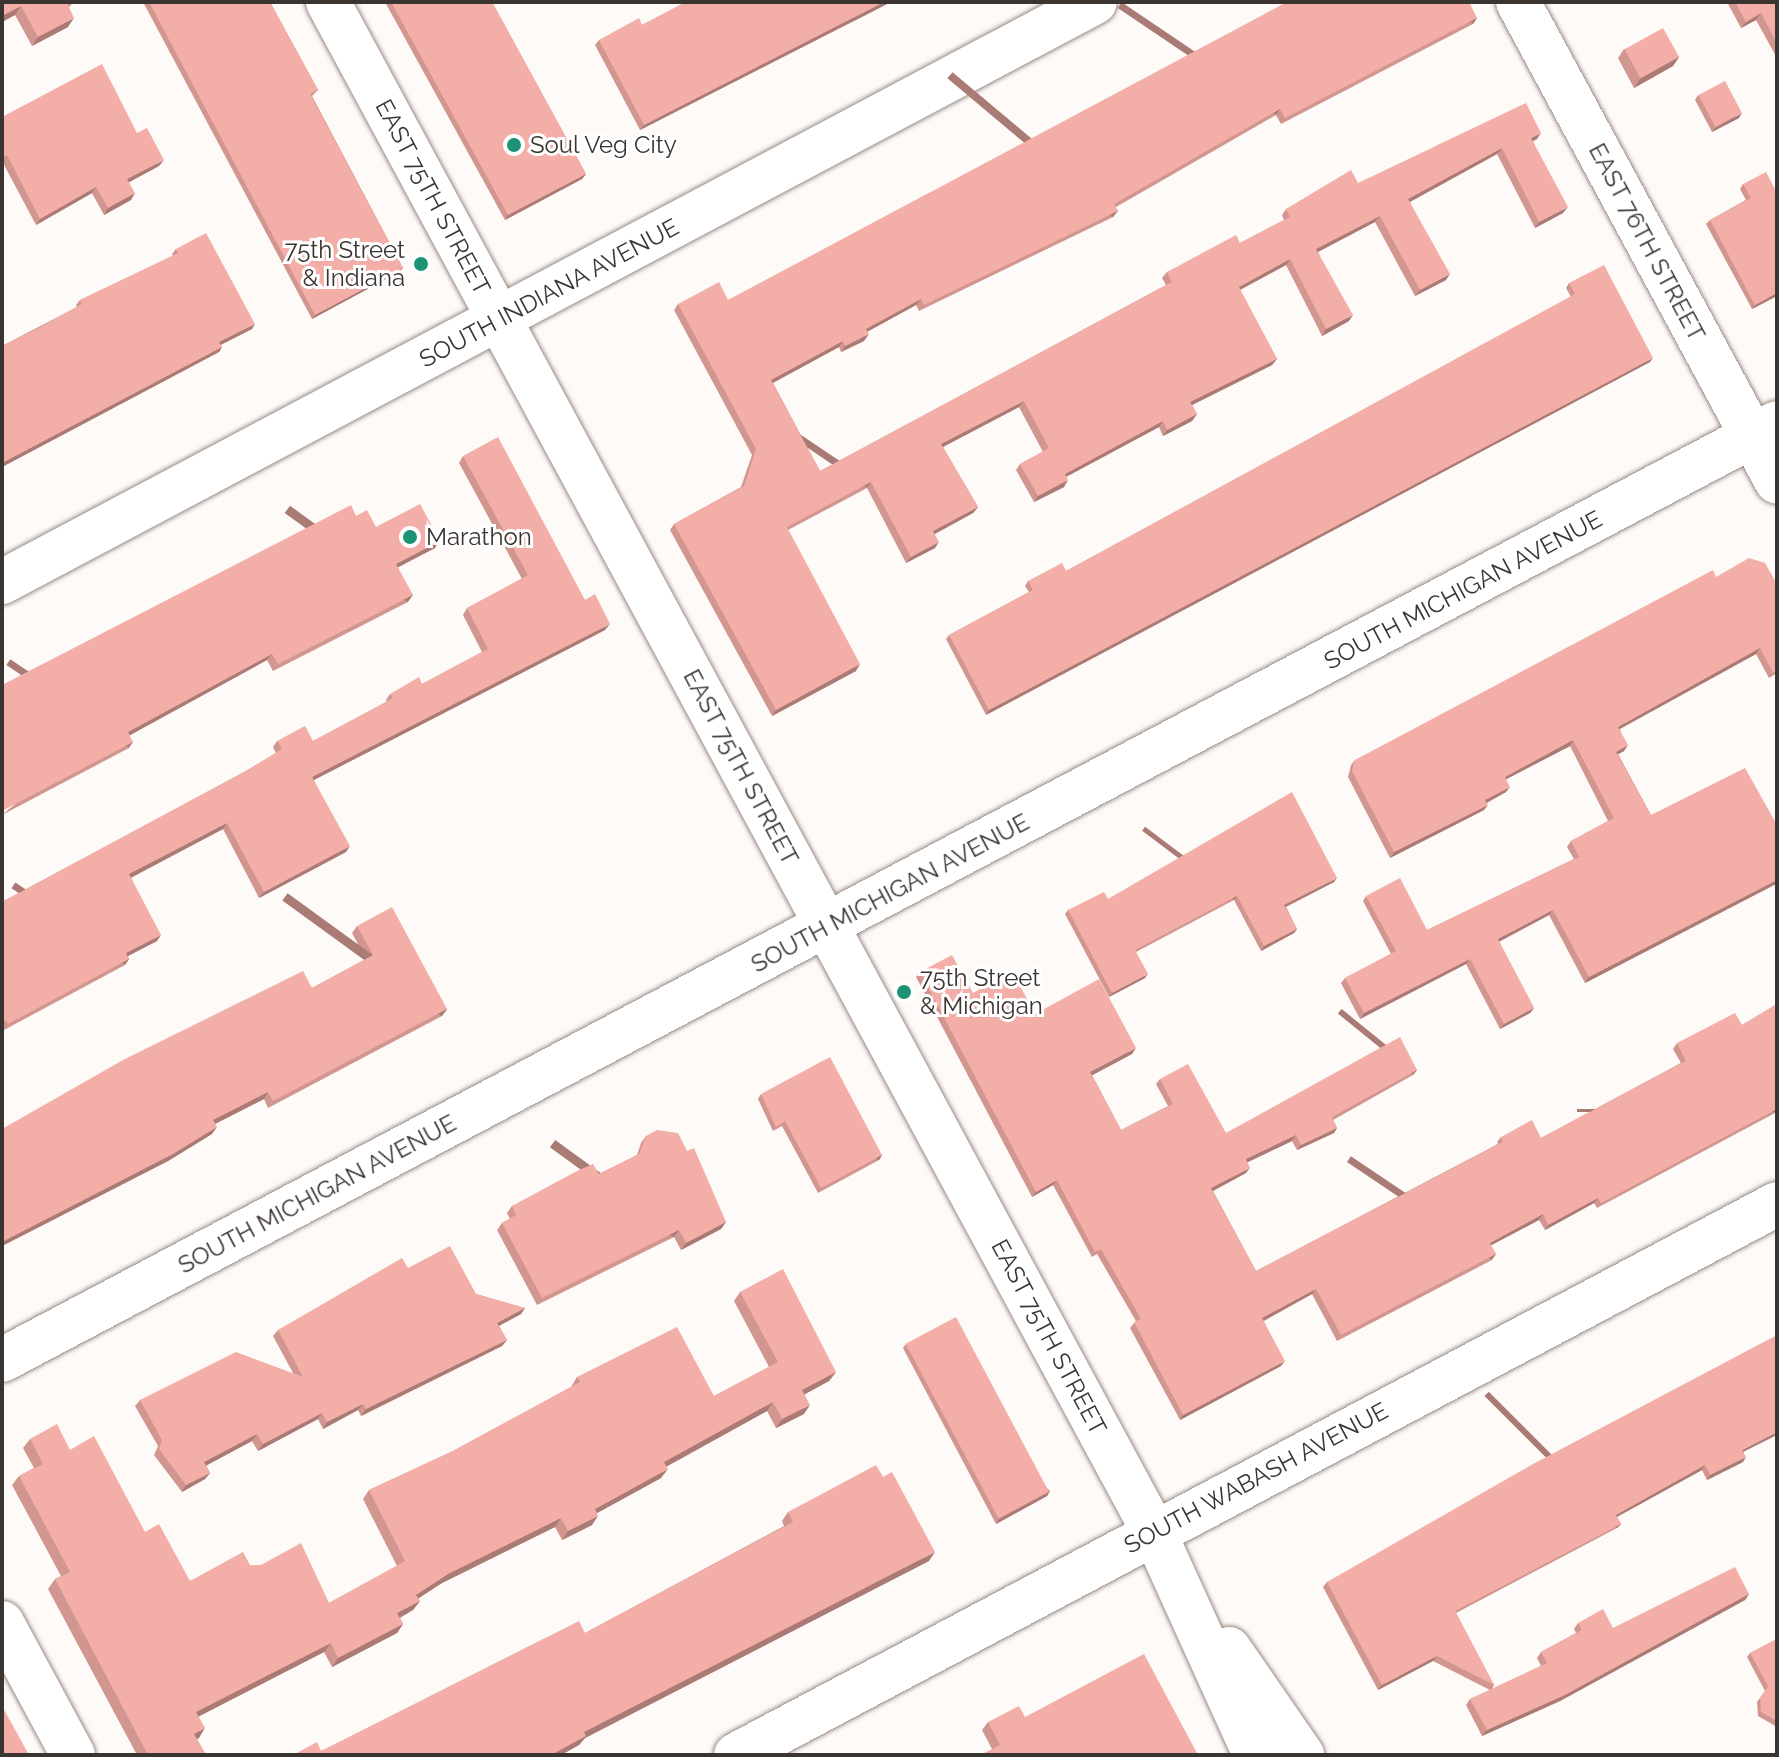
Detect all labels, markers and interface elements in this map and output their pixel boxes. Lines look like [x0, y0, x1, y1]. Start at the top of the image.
street label: EAST 75TH STREET [369, 94, 497, 300]
place label: Soul Veg City [530, 131, 678, 159]
marker: Soul Veg City [505, 136, 523, 154]
street label: EAST 76TH STREET [1583, 138, 1711, 346]
street label: SOUTH INDIANA AVENUE [414, 212, 684, 374]
place label: 75th Street & Indiana [285, 236, 405, 292]
marker: 75th Street & Indiana [412, 255, 430, 273]
street label: SOUTH MICHIGAN AVENUE [1319, 504, 1607, 676]
place label: Marathon [426, 523, 532, 551]
marker: Marathon [401, 528, 419, 546]
street label: EAST 75TH STREET [677, 664, 805, 870]
street label: SOUTH MICHIGAN AVENUE [746, 807, 1034, 979]
place label: 75th Street & Michigan [920, 964, 1043, 1020]
marker: 75th Street & Michigan [895, 983, 913, 1001]
street label: SOUTH MICHIGAN AVENUE [173, 1108, 461, 1280]
street label: EAST 75TH STREET [985, 1234, 1113, 1440]
street label: SOUTH WABASH AVENUE [1119, 1396, 1393, 1560]

